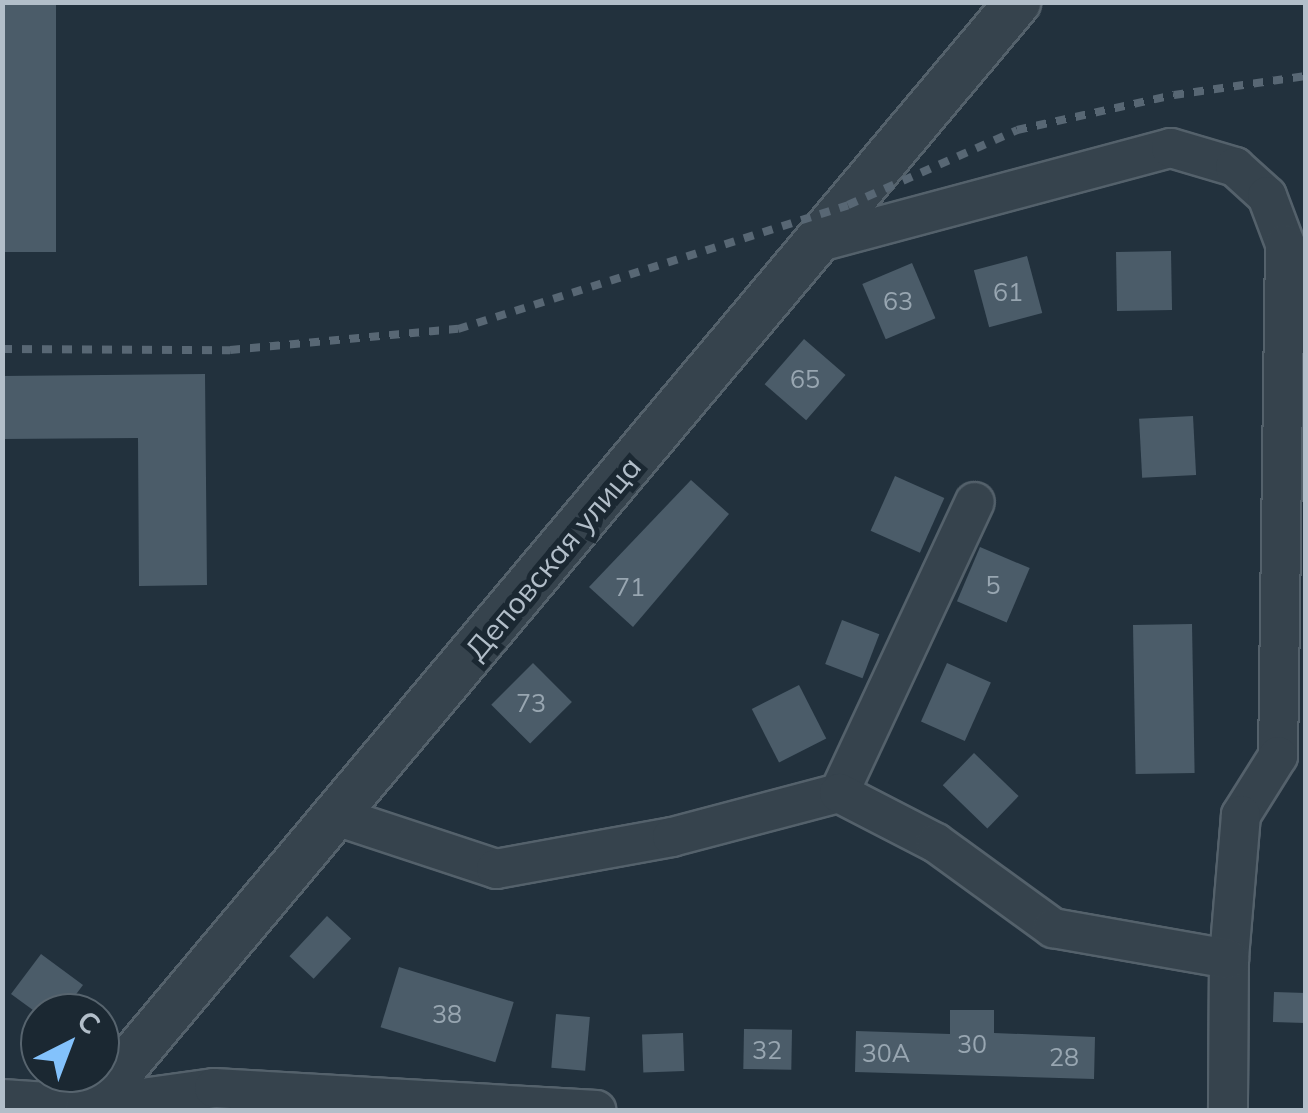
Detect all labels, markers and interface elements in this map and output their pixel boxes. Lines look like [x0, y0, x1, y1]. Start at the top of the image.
house number: 61 [993, 277, 1023, 307]
house number: 63 [883, 286, 913, 316]
house number: 65 [790, 364, 820, 394]
street label: Деповская улица [458, 449, 648, 667]
house number: 5 [986, 570, 1000, 600]
house number: 71 [615, 572, 645, 602]
house number: 73 [516, 688, 546, 718]
north arrow [20, 993, 120, 1093]
house number: 38 [432, 999, 462, 1029]
text: С [70, 1002, 108, 1041]
house number: 30 [957, 1029, 987, 1059]
house number: 32 [752, 1035, 782, 1065]
house number: 30А [862, 1038, 910, 1068]
house number: 28 [1049, 1042, 1079, 1072]

